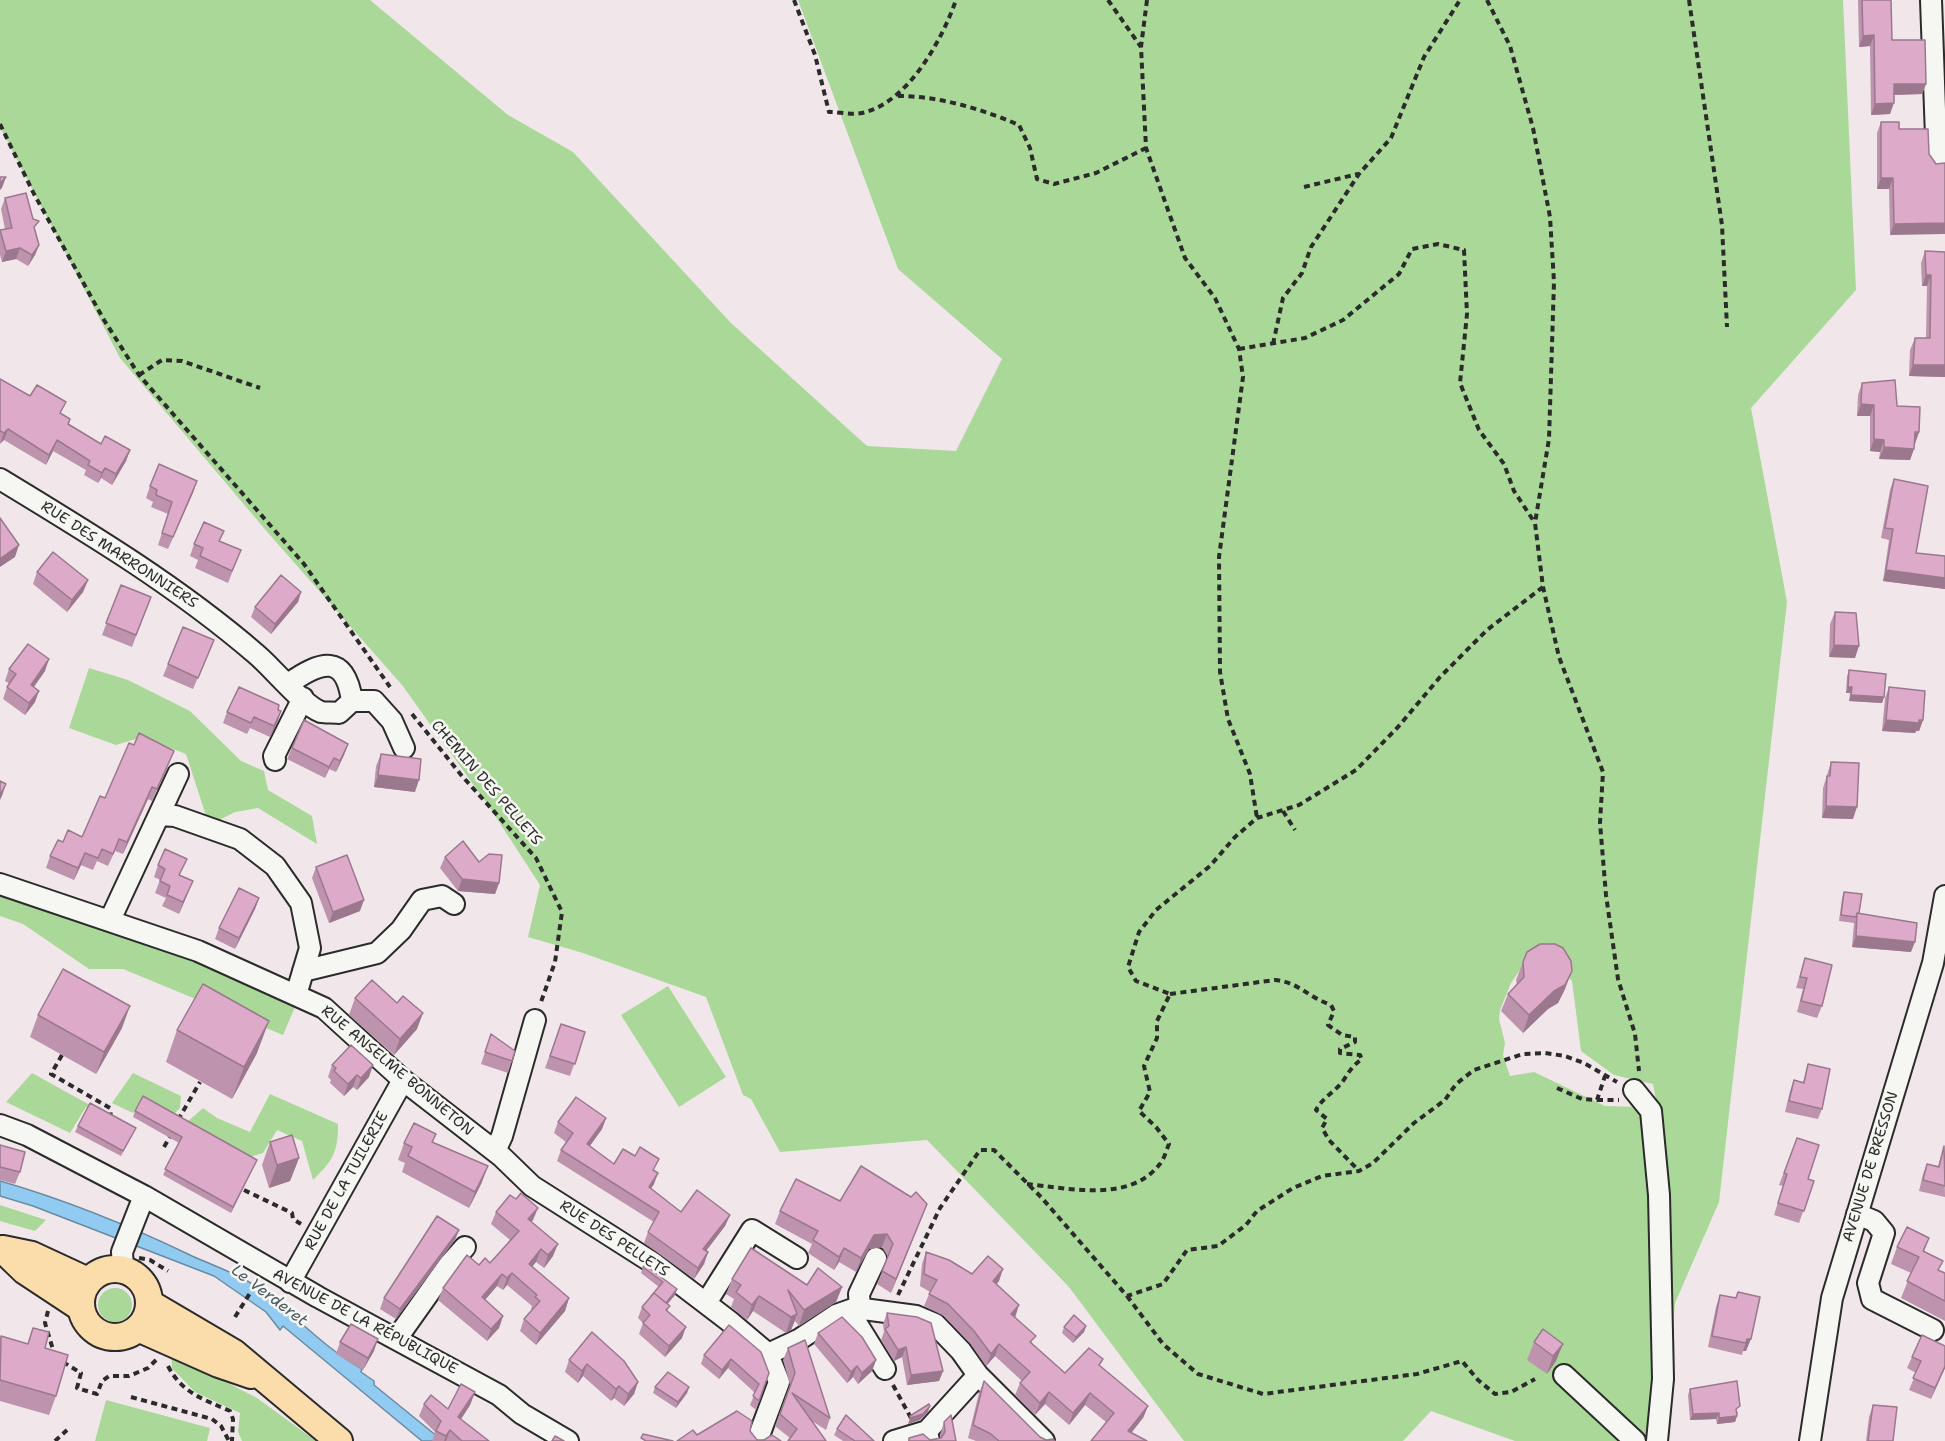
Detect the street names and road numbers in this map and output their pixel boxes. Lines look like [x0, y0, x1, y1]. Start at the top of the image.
street label: RUE DES MARRONNIERS [37, 498, 201, 612]
street label: CHEMIN DES PELLETS [427, 717, 545, 849]
street label: RUE ANSELME BONNETON [317, 1002, 477, 1140]
street label: AVENUE DE BRESSON [1839, 1089, 1903, 1245]
street label: RUE DE LA TUILERIE [301, 1109, 393, 1253]
street label: RUE DES PELLETS [556, 1197, 672, 1281]
street label: AVENUE DE LA RÉPUBLIQUE [269, 1265, 461, 1379]

